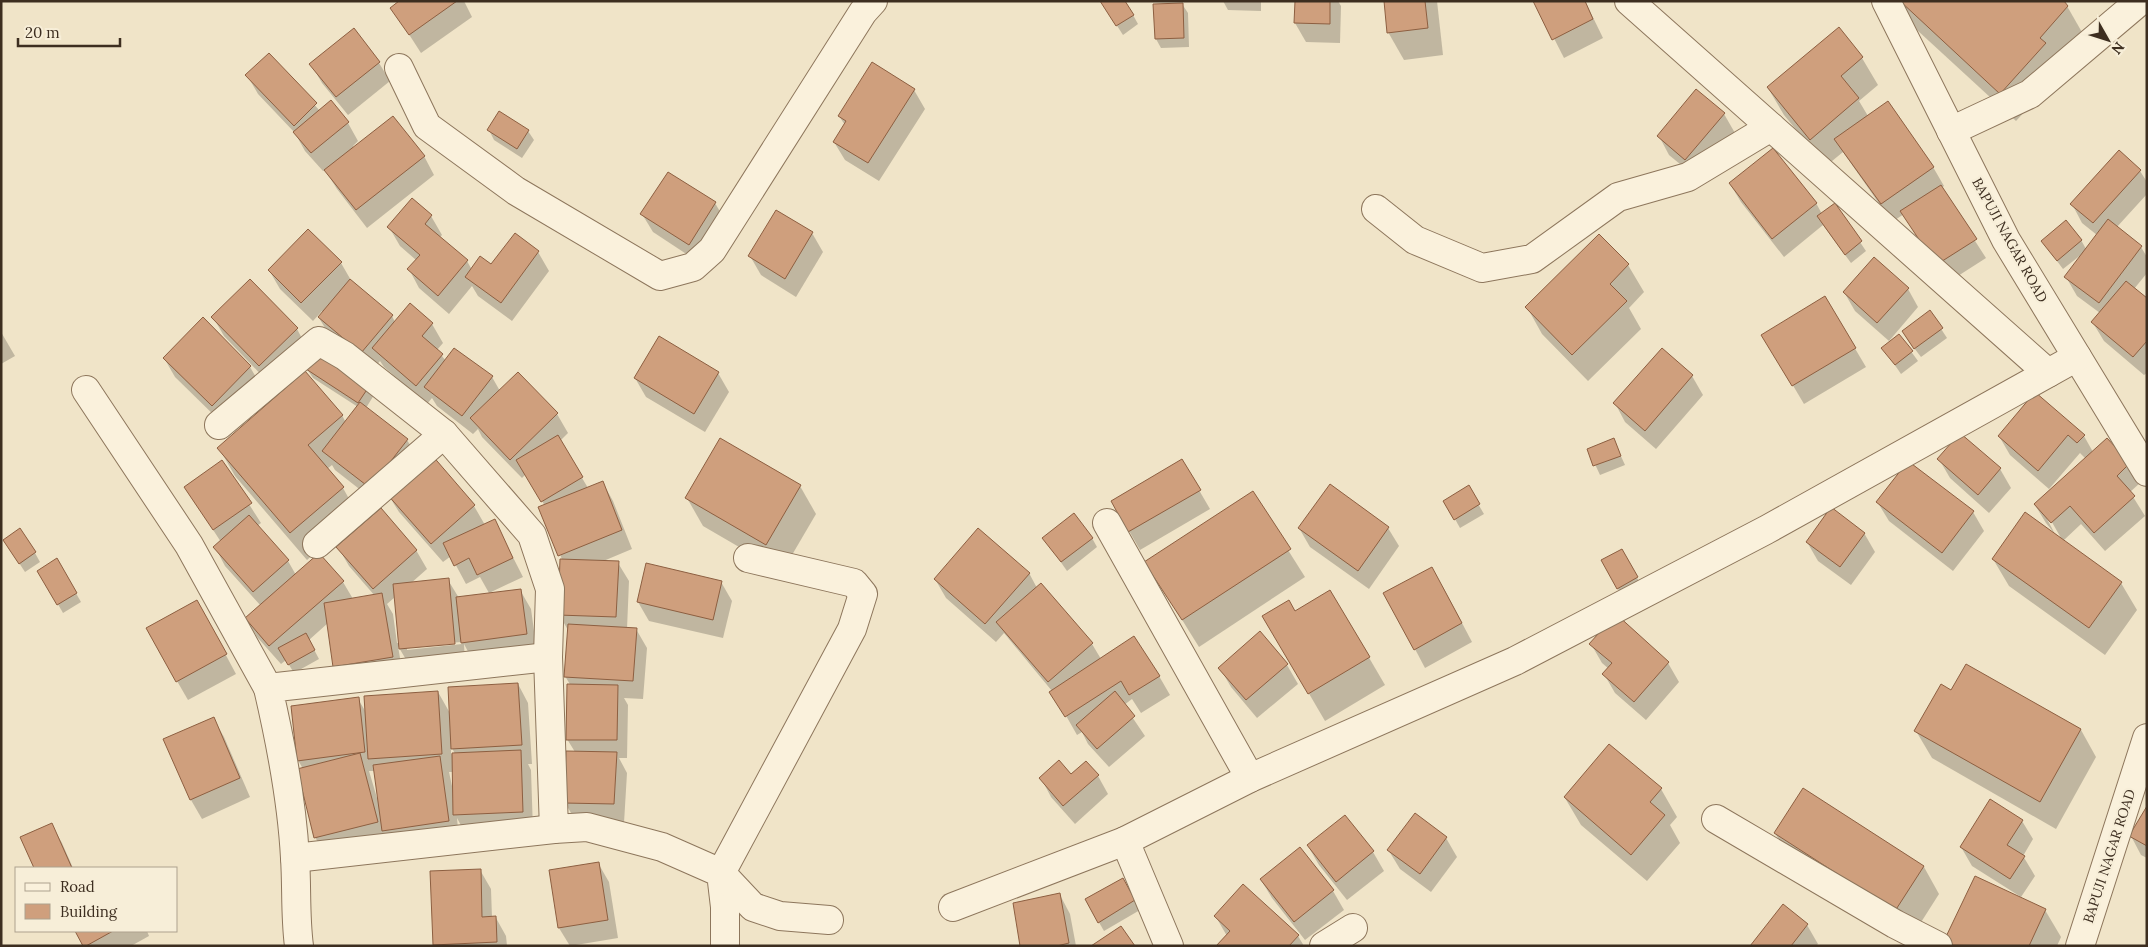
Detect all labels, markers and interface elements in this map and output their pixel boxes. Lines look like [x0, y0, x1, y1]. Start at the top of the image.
scale bar [18, 15, 120, 47]
north arrow [2083, 15, 2133, 65]
text: 20 m [25, 23, 60, 42]
text: N [2108, 38, 2129, 58]
street label: BAPUJI NAGAR ROAD [1968, 174, 2052, 306]
street label: BAPUJI NAGAR ROAD [2079, 787, 2139, 925]
legend [15, 867, 178, 932]
text: Road [60, 877, 95, 896]
text: Building [60, 902, 118, 921]

